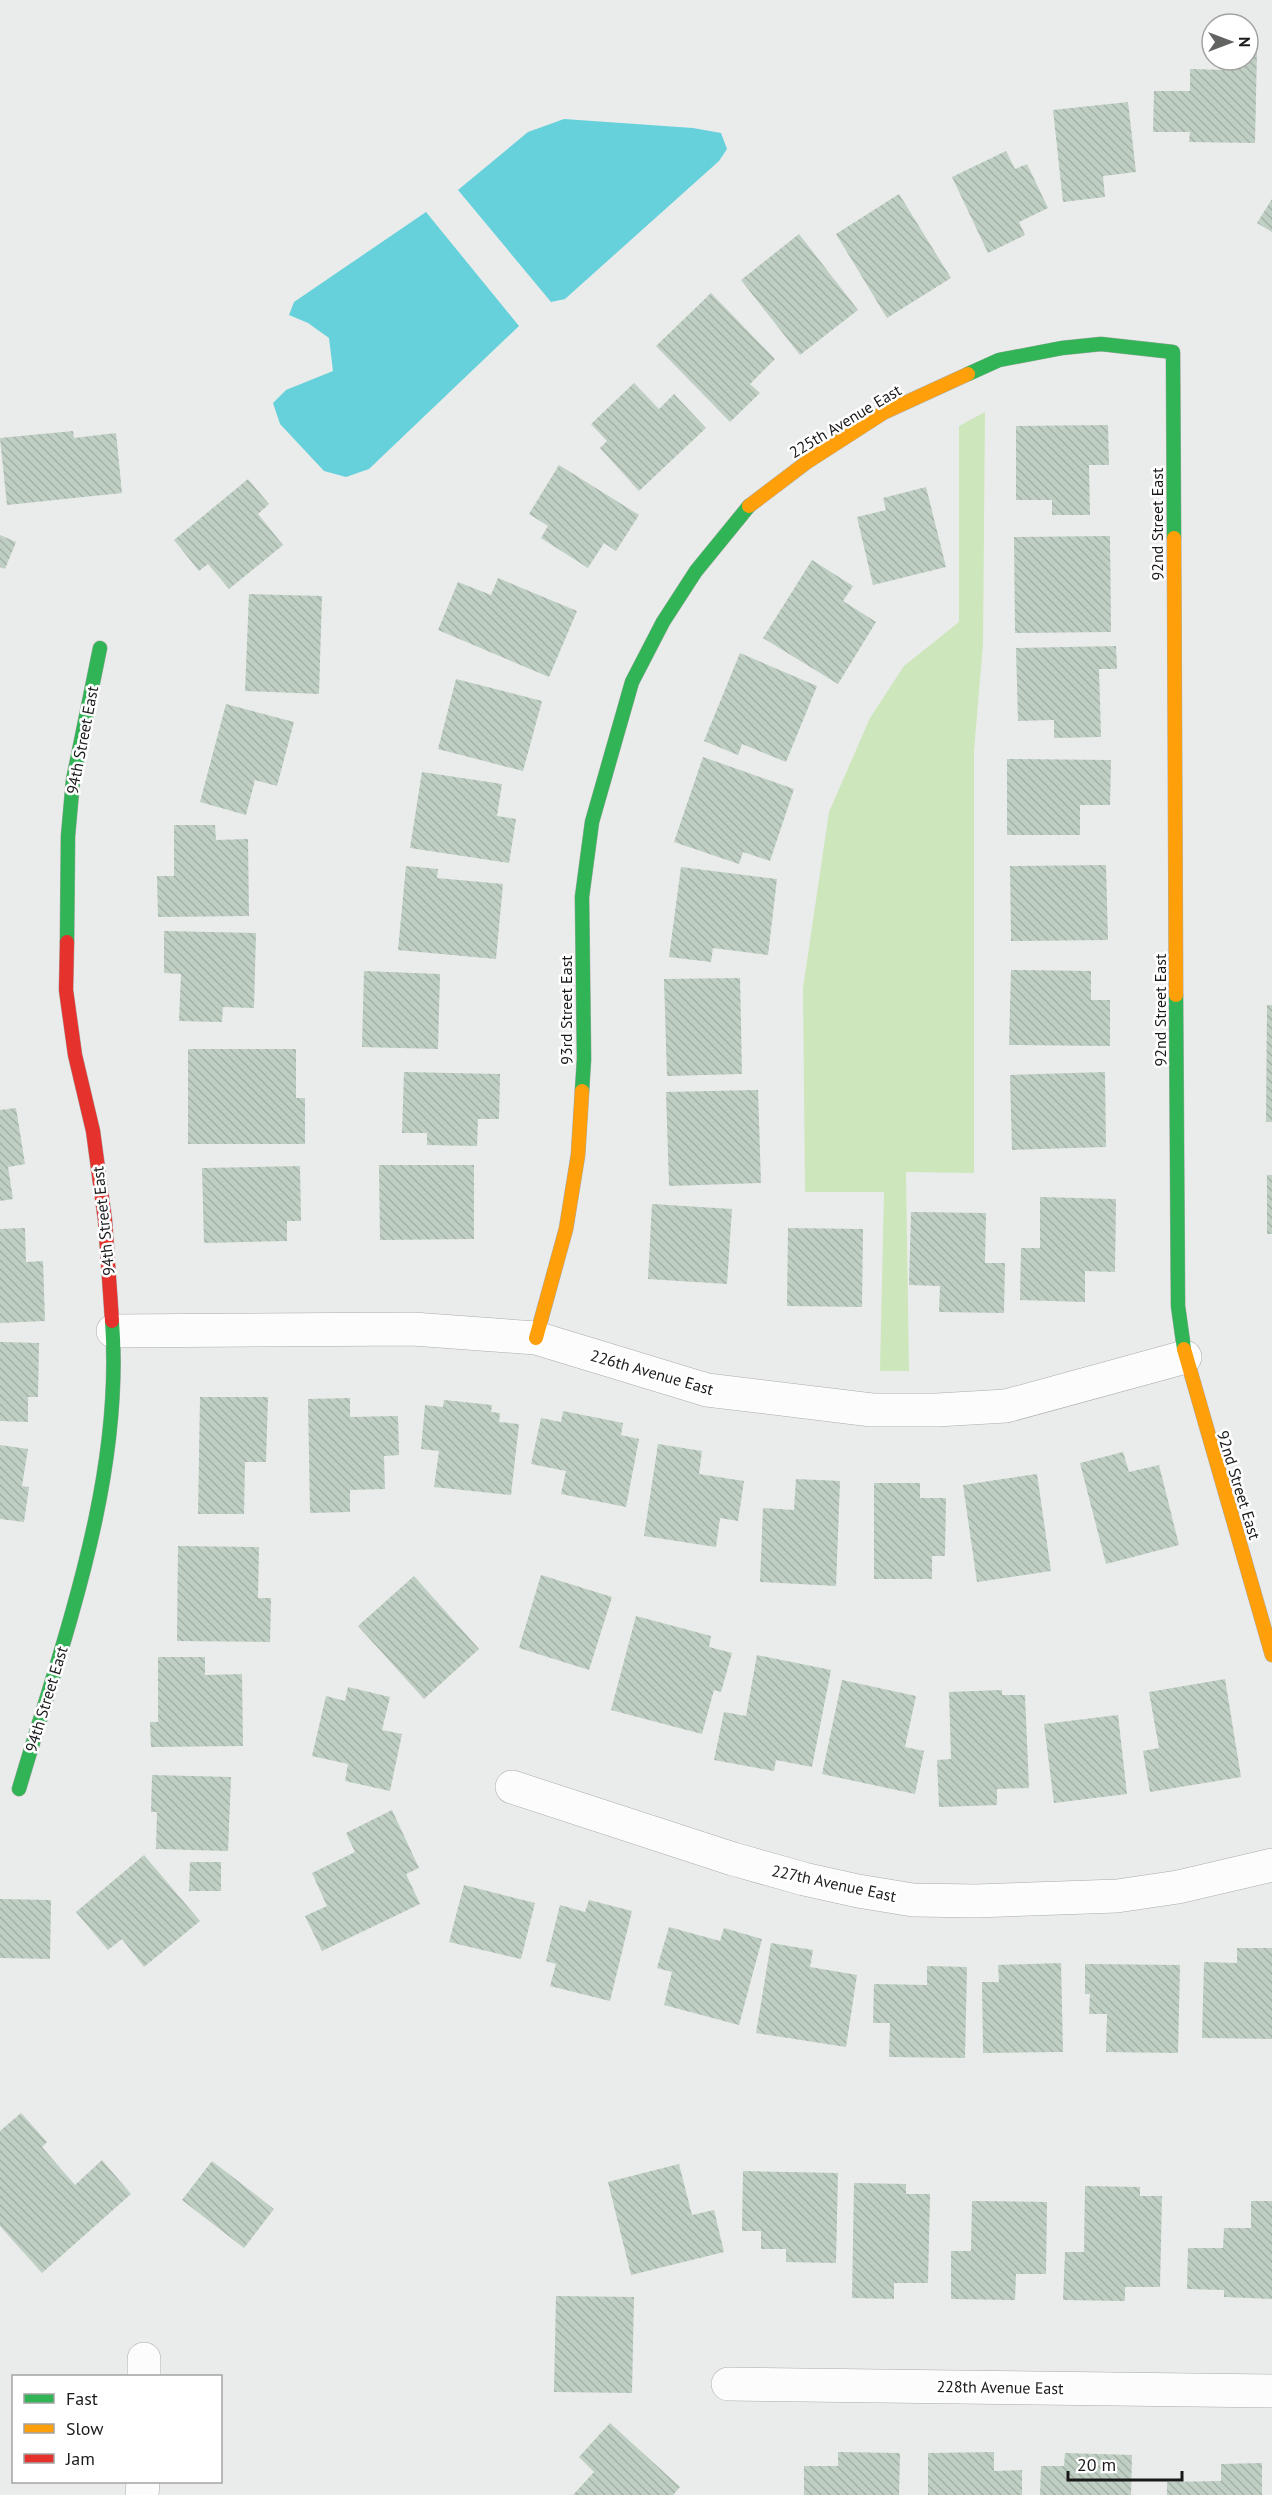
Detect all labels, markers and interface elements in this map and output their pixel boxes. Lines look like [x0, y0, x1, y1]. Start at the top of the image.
north arrow [1200, 12, 1260, 72]
text: N [1235, 37, 1255, 47]
street label: 225th Avenue East [785, 379, 905, 462]
street label: 92nd Street East [1147, 467, 1167, 580]
street label: 94th Street East [62, 684, 102, 796]
street label: 92nd Street East [1150, 953, 1170, 1066]
street label: 93rd Street East [556, 955, 576, 1065]
street label: 94th Street East [87, 1165, 119, 1277]
street label: 226th Avenue East [588, 1345, 716, 1399]
street label: 92nd Street East [1213, 1428, 1265, 1542]
street label: 94th Street East [20, 1643, 72, 1754]
street label: 227th Avenue East [770, 1860, 899, 1906]
legend [12, 2375, 222, 2483]
street label: 228th Avenue East [936, 2376, 1064, 2398]
text: Fast [66, 2387, 98, 2410]
text: Slow [66, 2417, 104, 2440]
scale bar [1068, 2444, 1182, 2482]
text: Jam [65, 2447, 95, 2470]
text: 20 m [1077, 2453, 1116, 2476]

